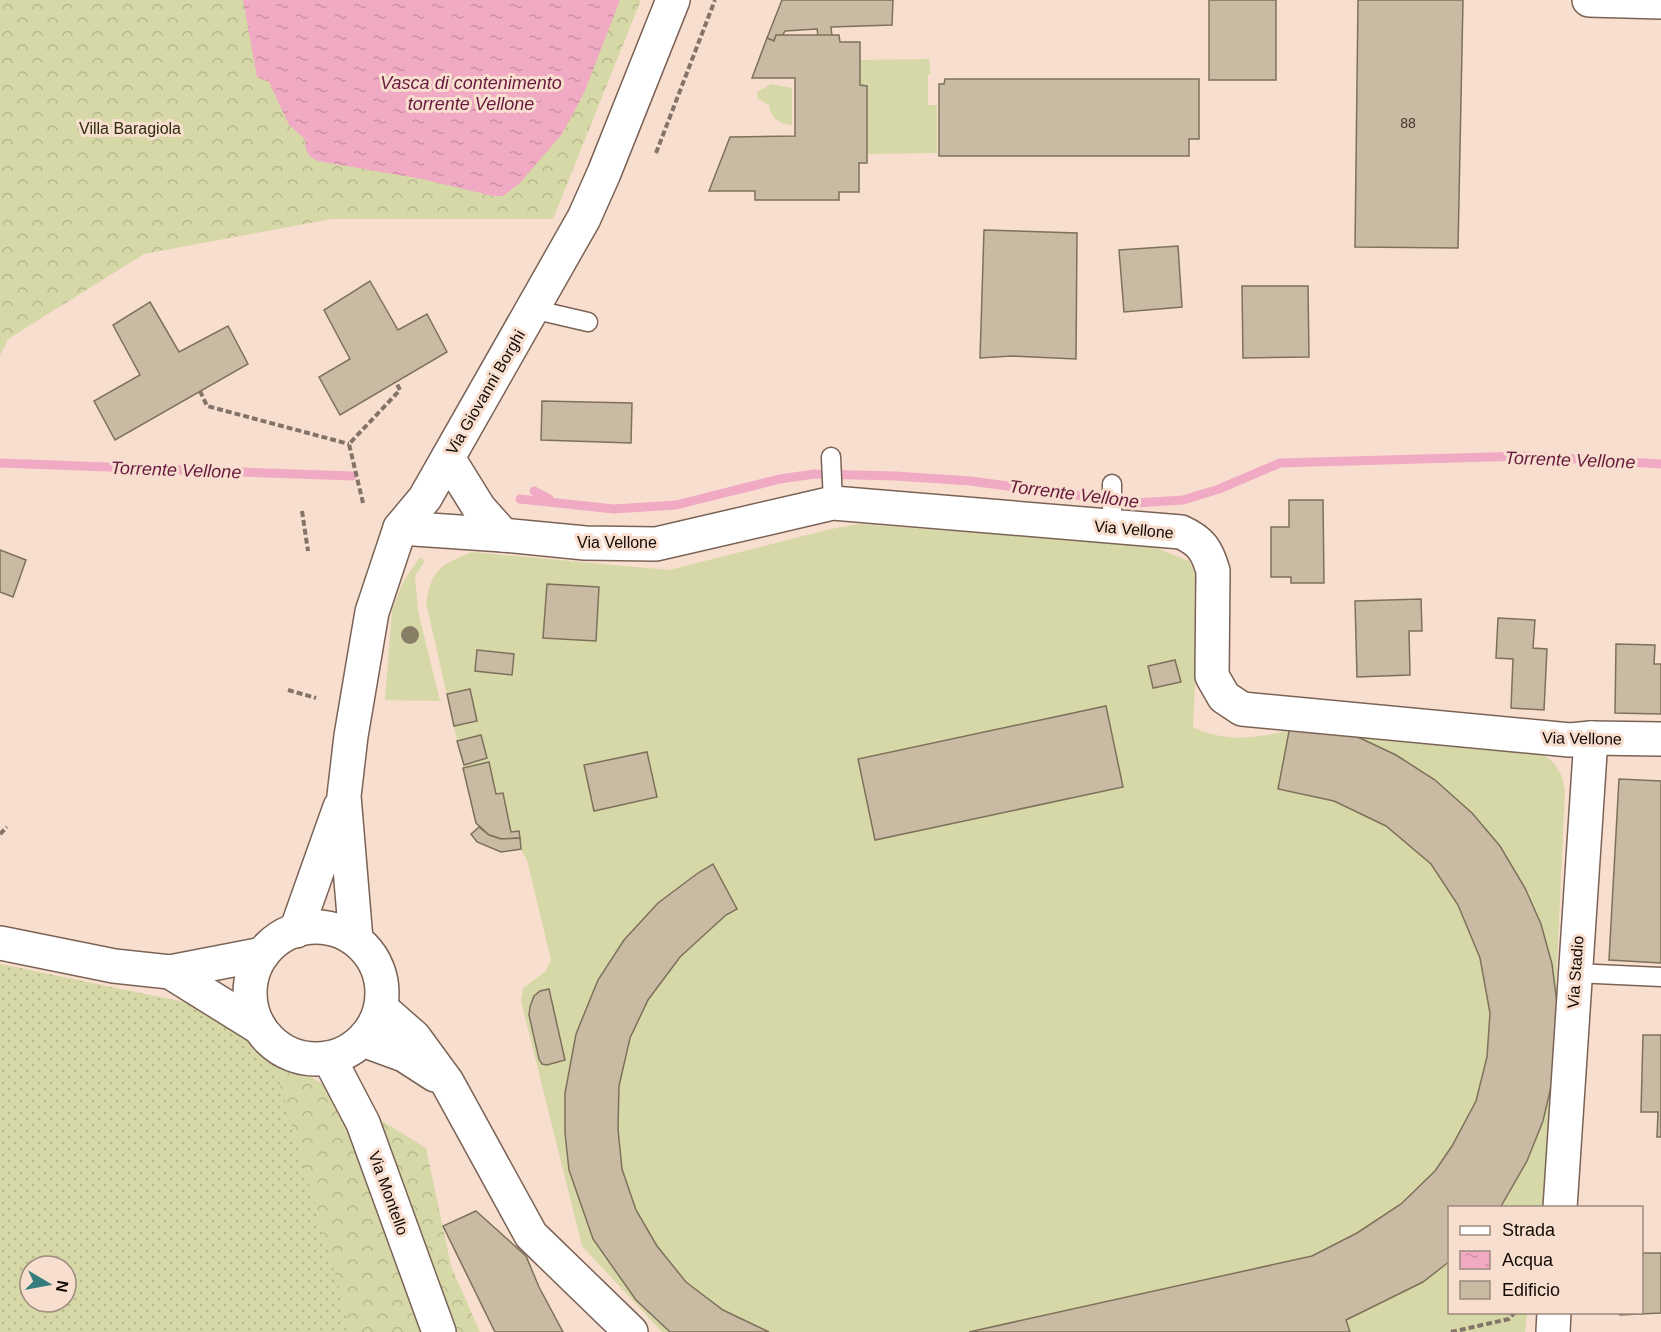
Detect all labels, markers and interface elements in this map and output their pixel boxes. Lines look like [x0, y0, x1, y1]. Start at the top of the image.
water label: Vasca di contenimento torrente Vellone [380, 73, 562, 114]
house number: 88 [1400, 115, 1416, 131]
park label: Villa Baragiola [79, 120, 181, 137]
street label: Via Giovanni Borghi [443, 327, 528, 458]
water label: Torrente Vellone [1504, 448, 1636, 472]
water label: Torrente Vellone [110, 458, 242, 482]
water label: Torrente Vellone [1008, 476, 1140, 512]
street label: Via Vellone [1093, 518, 1175, 541]
street label: Via Vellone [577, 534, 657, 551]
street label: Via Vellone [1542, 729, 1622, 748]
street label: Via Stadio [1564, 935, 1587, 1009]
street label: Via Montello [366, 1149, 412, 1237]
legend [1448, 1206, 1643, 1314]
text: Strada [1502, 1220, 1556, 1240]
text: Acqua [1502, 1250, 1554, 1270]
north arrow [18, 1254, 78, 1314]
text: N [53, 1279, 72, 1294]
text: Edificio [1502, 1280, 1560, 1300]

